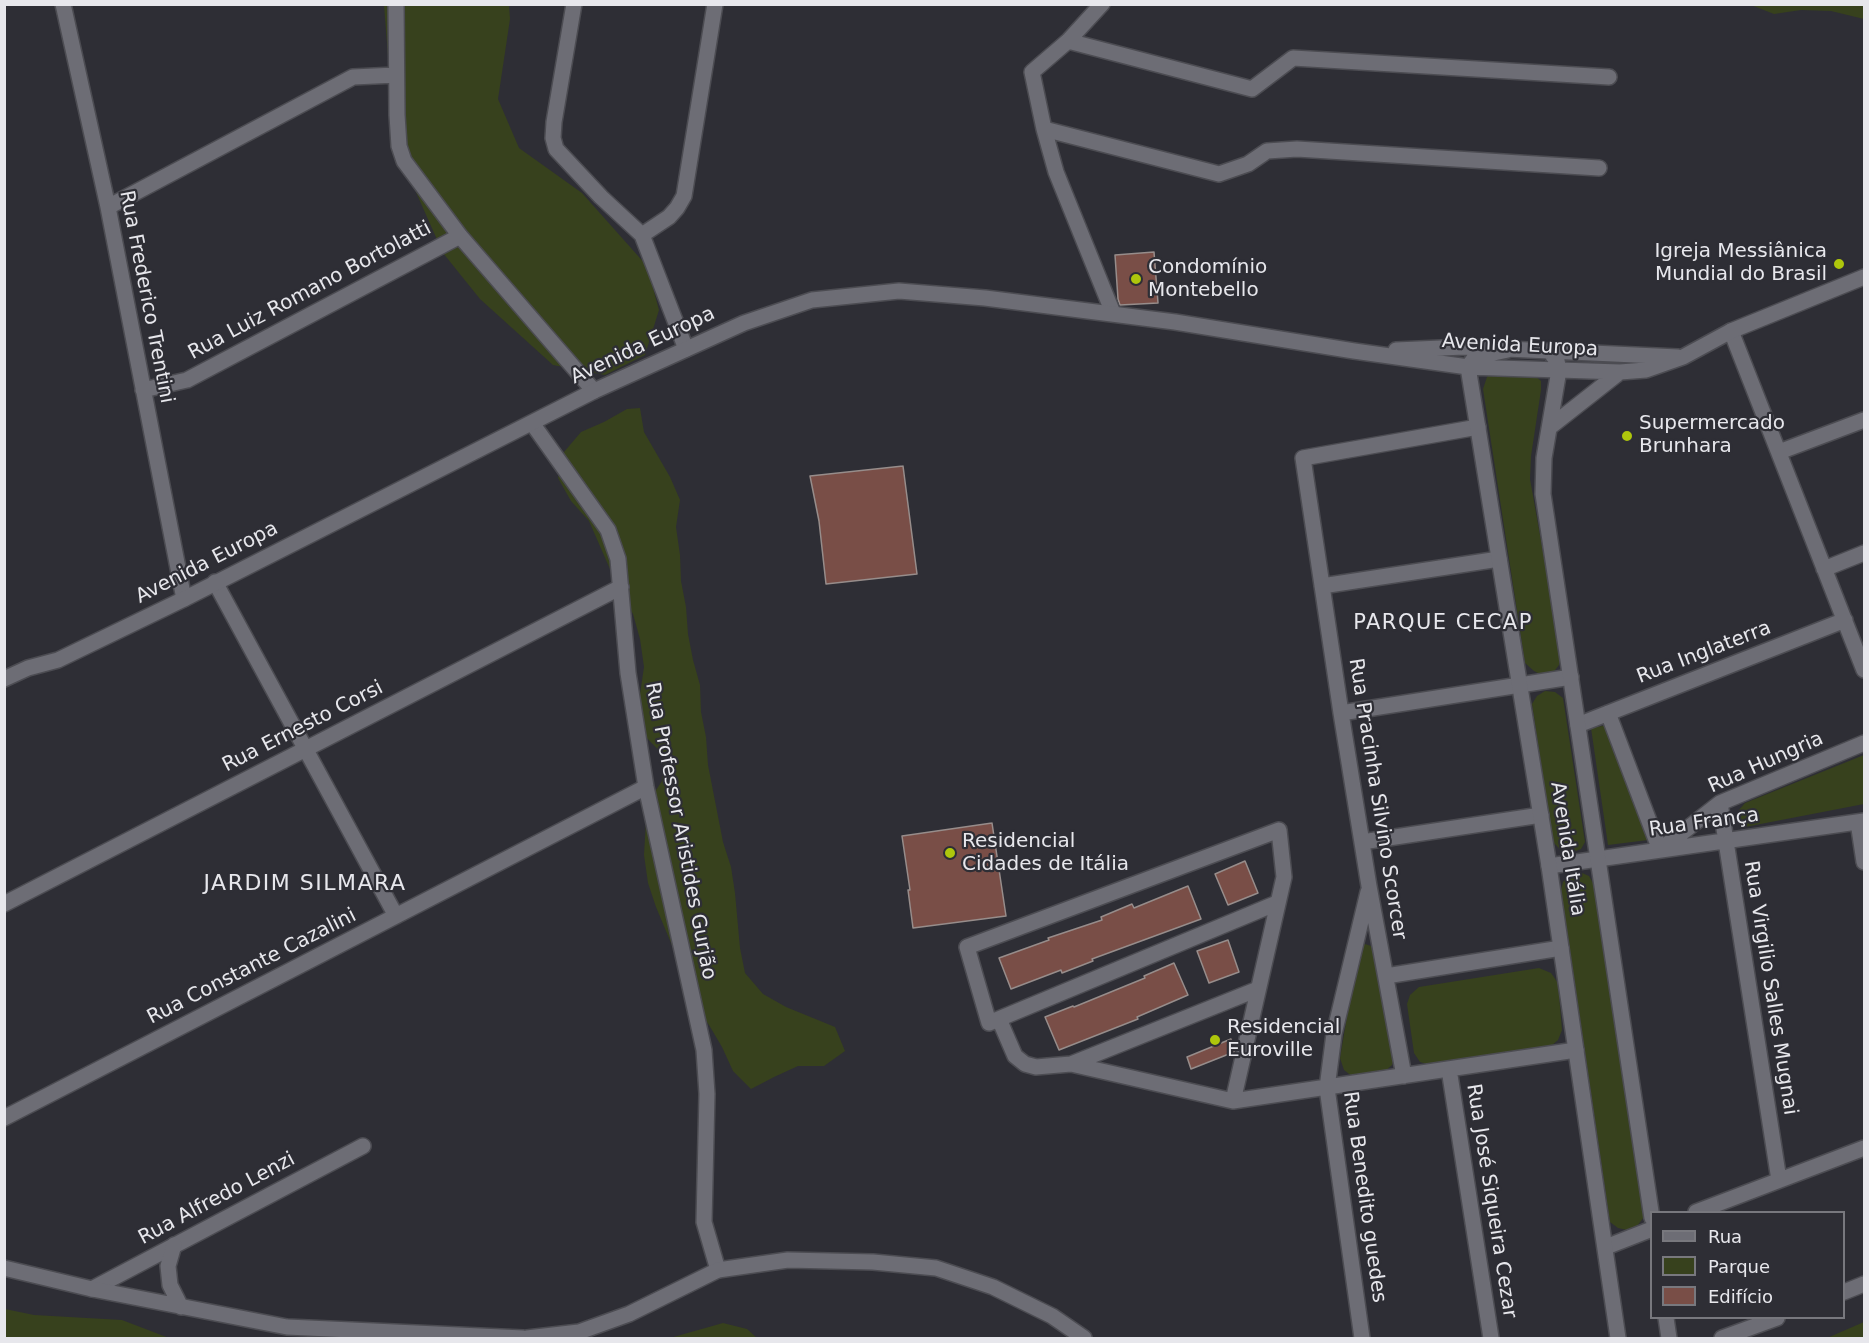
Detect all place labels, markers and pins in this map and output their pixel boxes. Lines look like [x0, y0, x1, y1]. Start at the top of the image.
place label: Igreja Messiânica Mundial do Brasil [1654, 240, 1827, 287]
place label: Condomínio Montebello [1148, 256, 1267, 303]
marker: Igreja Messiânica Mundial do Brasil [1832, 257, 1846, 271]
marker: Condomínio Montebello [1129, 272, 1143, 286]
place label: Supermercado Brunhara [1639, 412, 1785, 459]
marker: Supermercado Brunhara [1620, 429, 1634, 443]
place label: Residencial Cidades de Itália [962, 830, 1129, 877]
marker: Residencial Cidades de Itália [943, 846, 957, 860]
place label: Residencial Euroville [1227, 1016, 1340, 1063]
marker: Residencial Euroville [1208, 1033, 1222, 1047]

